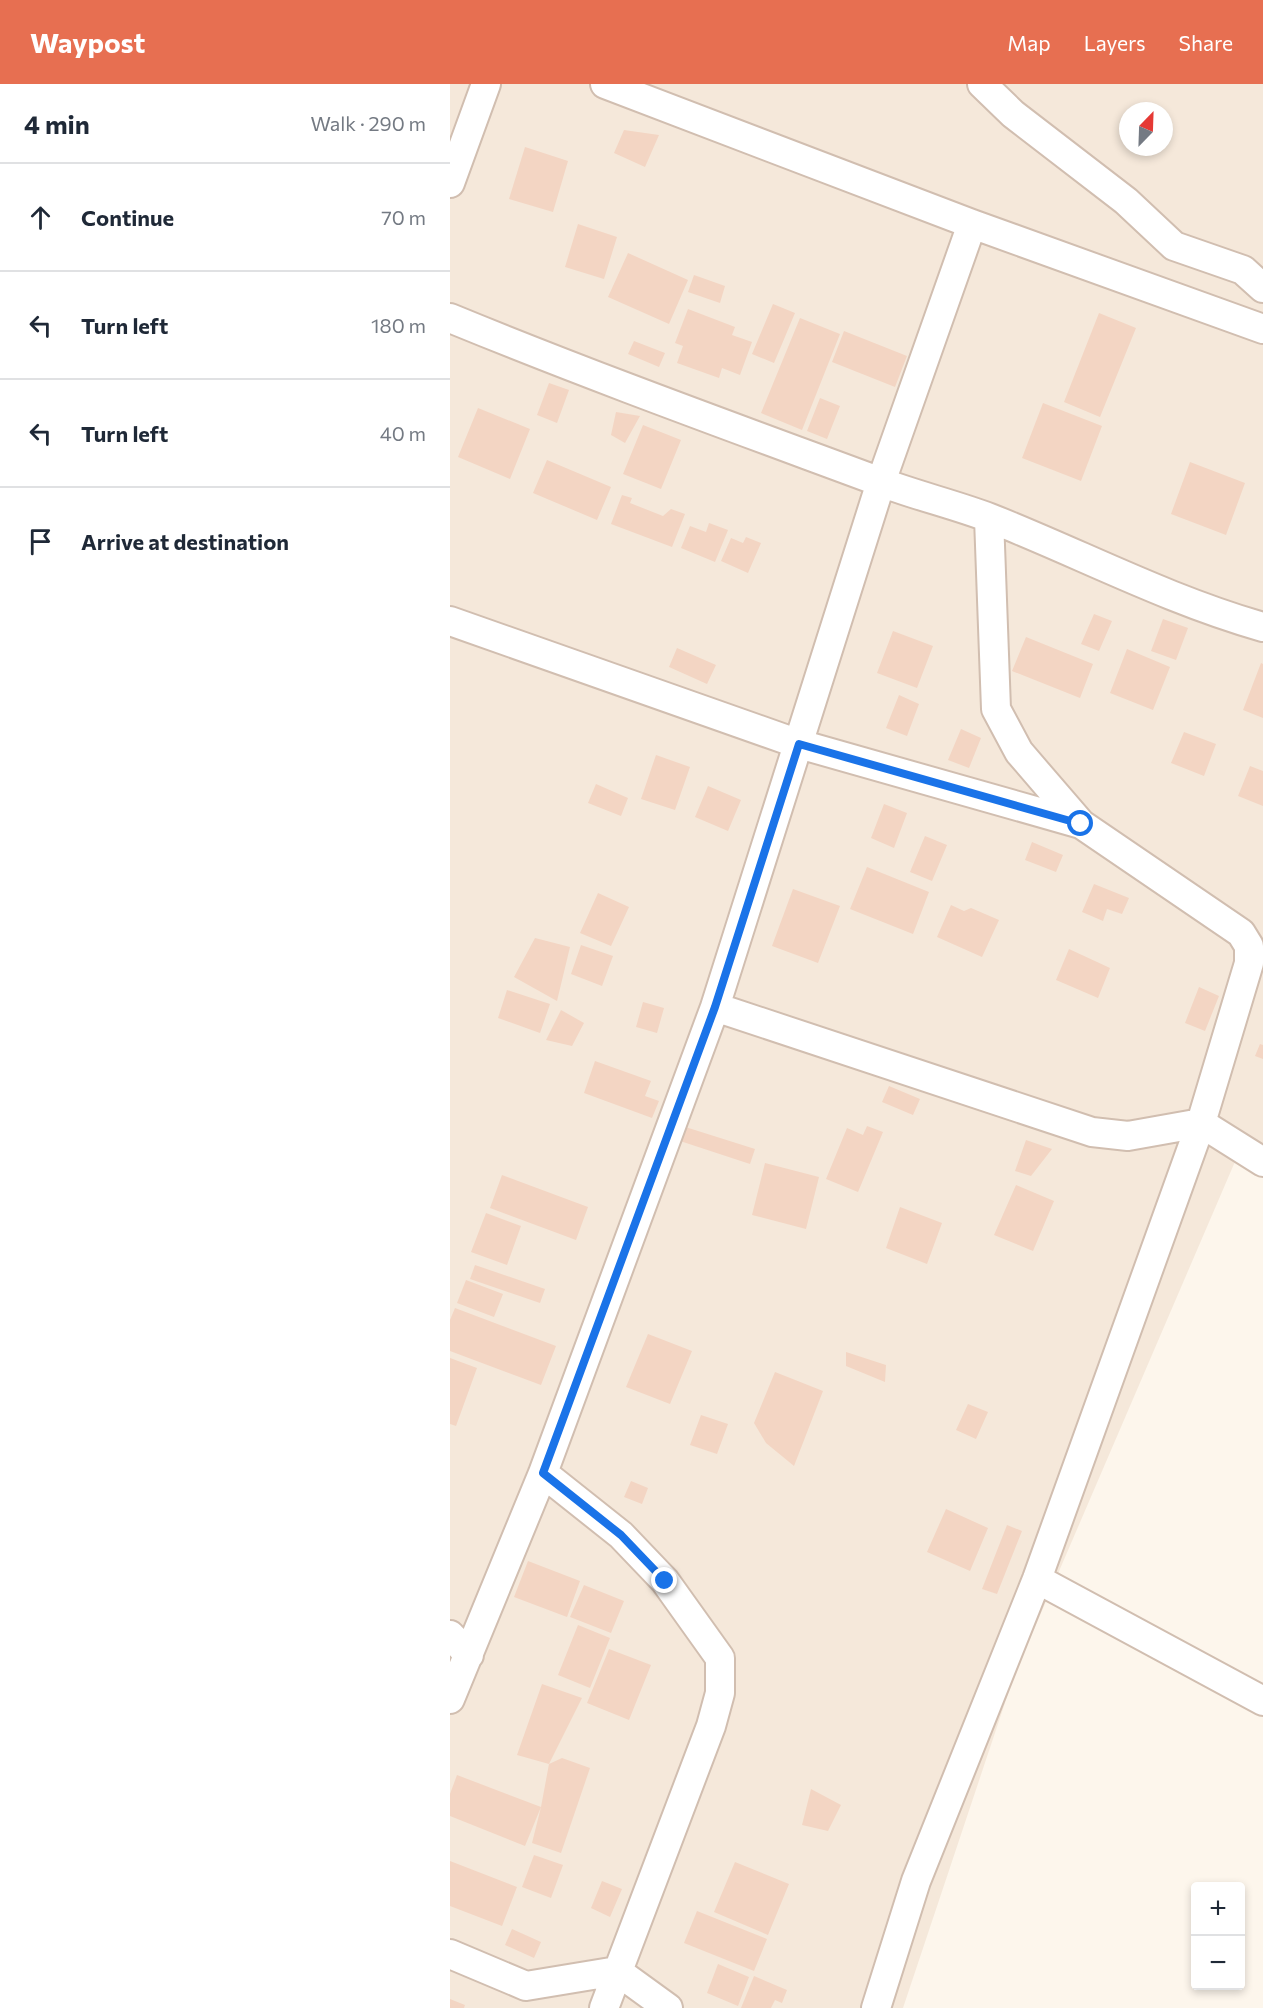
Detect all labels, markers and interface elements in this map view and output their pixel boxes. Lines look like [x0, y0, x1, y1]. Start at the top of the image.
text: Waypost [30, 25, 145, 59]
text: Map [1007, 30, 1051, 55]
text: Layers [1084, 30, 1146, 55]
text: Share [1179, 30, 1233, 55]
north arrow [1119, 102, 1173, 156]
text: 4 min [24, 108, 90, 139]
text: Walk · 290 m [310, 111, 426, 135]
icon: ahead [24, 201, 57, 234]
text: Continue [81, 204, 174, 231]
text: 70 m [381, 205, 426, 229]
icon: left [24, 309, 57, 342]
text: Turn left [81, 312, 168, 339]
text: 180 m [371, 313, 426, 337]
icon: left [24, 417, 57, 450]
text: Turn left [81, 420, 168, 447]
text: 40 m [380, 421, 426, 445]
icon: arrive [24, 525, 57, 558]
text: Arrive at destination [81, 528, 289, 555]
route start [1067, 810, 1093, 836]
route end [651, 1567, 677, 1593]
map controls [1191, 1882, 1245, 1990]
button: + [1191, 1882, 1245, 1936]
button: − [1191, 1936, 1245, 1990]

